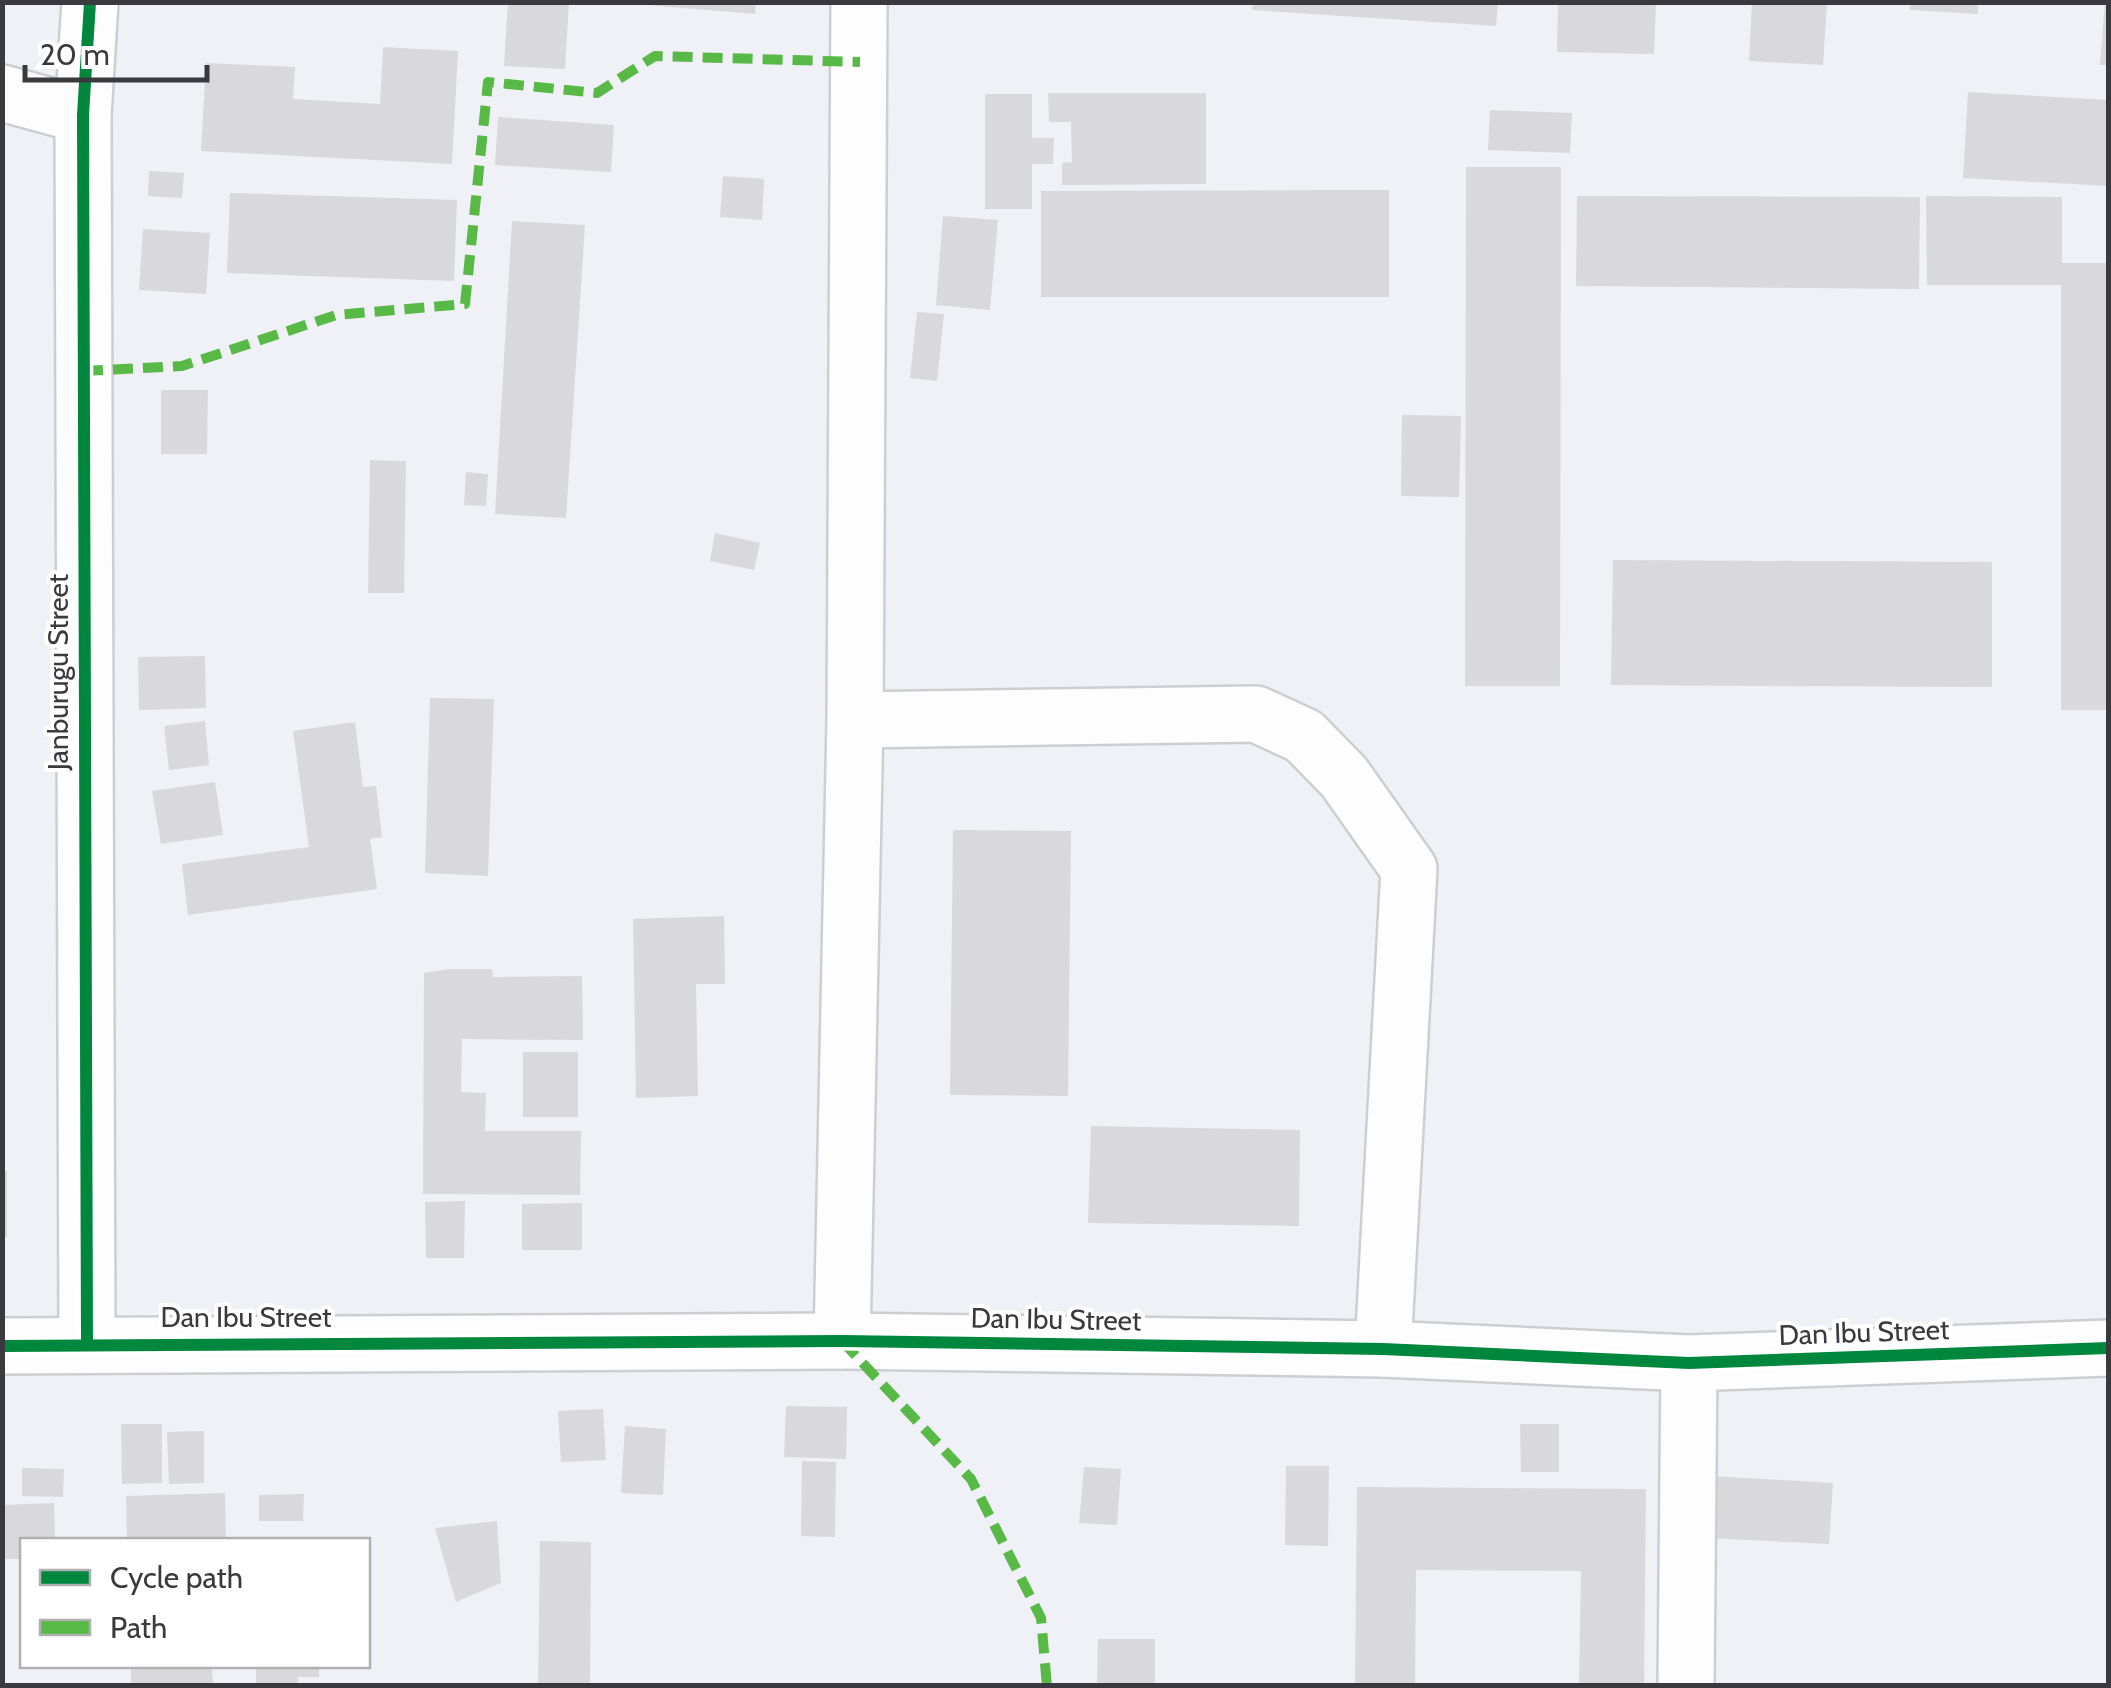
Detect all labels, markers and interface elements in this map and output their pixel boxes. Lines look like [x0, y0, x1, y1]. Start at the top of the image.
scale bar [25, 20, 208, 82]
text: 20 m [40, 36, 110, 73]
street label: Janburugu Street [41, 574, 75, 771]
street label: Dan Ibu Street [161, 1300, 331, 1334]
street label: Dan Ibu Street [970, 1301, 1142, 1337]
street label: Dan Ibu Street [1778, 1312, 1950, 1352]
legend [20, 1538, 370, 1668]
text: Cycle path [110, 1559, 243, 1596]
text: Path [110, 1609, 167, 1646]

